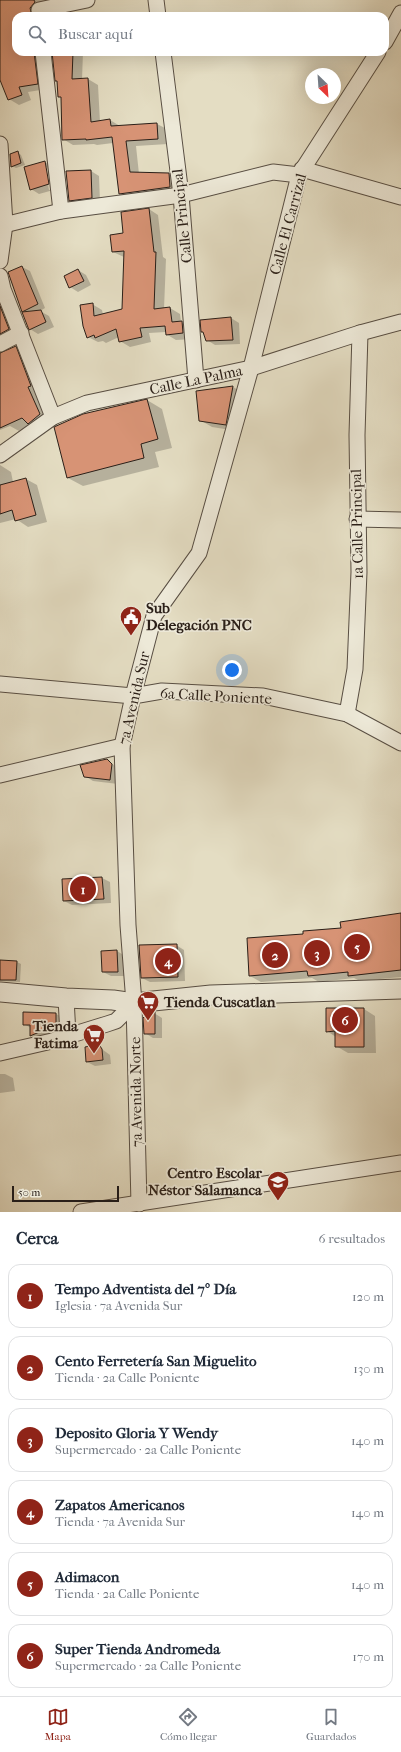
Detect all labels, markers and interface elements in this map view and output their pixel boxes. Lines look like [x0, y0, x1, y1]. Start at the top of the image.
search box [12, 12, 389, 56]
icon: search [26, 23, 48, 45]
text: Buscar aquí [58, 25, 133, 43]
north arrow [305, 68, 341, 104]
street label: Calle Principal [168, 168, 196, 264]
street label: Calle El Carrizal [266, 171, 310, 277]
street label: Calle La Palma [148, 361, 245, 399]
street label: 1a Calle Principal [347, 469, 367, 579]
place label: Sub Delegación PNC [146, 599, 252, 634]
public building icon: Sub Delegación PNC [118, 604, 144, 637]
street label: 7a Avenida Sur [115, 649, 154, 746]
your location [222, 660, 242, 680]
street label: 6a Calle Poniente [160, 684, 273, 708]
pin: 1 [70, 874, 96, 904]
pin: 5 [344, 932, 370, 962]
pin: 3 [304, 938, 330, 968]
pin: 2 [262, 940, 288, 970]
pin: 4 [155, 946, 181, 976]
supermarket icon: Tienda Cuscatlan [135, 989, 161, 1022]
place label: Tienda Cuscatlan [163, 993, 276, 1011]
pin: 6 [332, 1005, 358, 1035]
place label: Tienda Fatima [32, 1017, 79, 1052]
supermarket icon: Tienda Fatima [81, 1022, 107, 1055]
street label: 7a Avenida Norte [126, 1036, 146, 1147]
place label: Centro Escolar Néstor Salamanca [148, 1164, 263, 1199]
school or university icon: Centro Escolar Néstor Salamanca [265, 1169, 291, 1202]
scale bar [12, 1184, 119, 1203]
text: 50 m [18, 1186, 40, 1199]
text: Cerca [16, 1228, 58, 1248]
text: 6 resultados [318, 1231, 385, 1246]
text: Tempo Adventista del 7º Día [55, 1280, 236, 1298]
text: 1 [28, 1289, 32, 1304]
text: 120 m [352, 1289, 384, 1304]
text: Iglesia · 7a Avenida Sur [55, 1298, 182, 1313]
text: Cento Ferretería San Miguelito [55, 1352, 257, 1370]
text: 2 [27, 1361, 33, 1376]
text: 130 m [353, 1361, 384, 1376]
text: Tienda · 2a Calle Poniente [55, 1370, 199, 1385]
text: Deposito Gloria Y Wendy [55, 1424, 218, 1442]
text: 3 [27, 1433, 33, 1448]
text: 140 m [351, 1433, 384, 1448]
text: Supermercado · 2a Calle Poniente [55, 1442, 241, 1457]
text: Zapatos Americanos [55, 1496, 184, 1514]
text: 4 [26, 1505, 34, 1520]
text: 140 m [351, 1505, 384, 1520]
text: Tienda · 7a Avenida Sur [55, 1514, 185, 1529]
text: Adimacon [55, 1568, 120, 1586]
text: 5 [27, 1577, 33, 1592]
text: 140 m [351, 1577, 384, 1592]
text: Tienda · 2a Calle Poniente [55, 1586, 199, 1601]
text: Super Tienda Andromeda [55, 1640, 220, 1658]
text: 6 [26, 1649, 34, 1664]
text: 170 m [352, 1649, 384, 1664]
text: Supermercado · 2a Calle Poniente [55, 1658, 241, 1673]
tab: Mapa [45, 1706, 71, 1743]
tab: Cómo llegar [160, 1706, 217, 1743]
tab: Guardados [306, 1706, 356, 1743]

